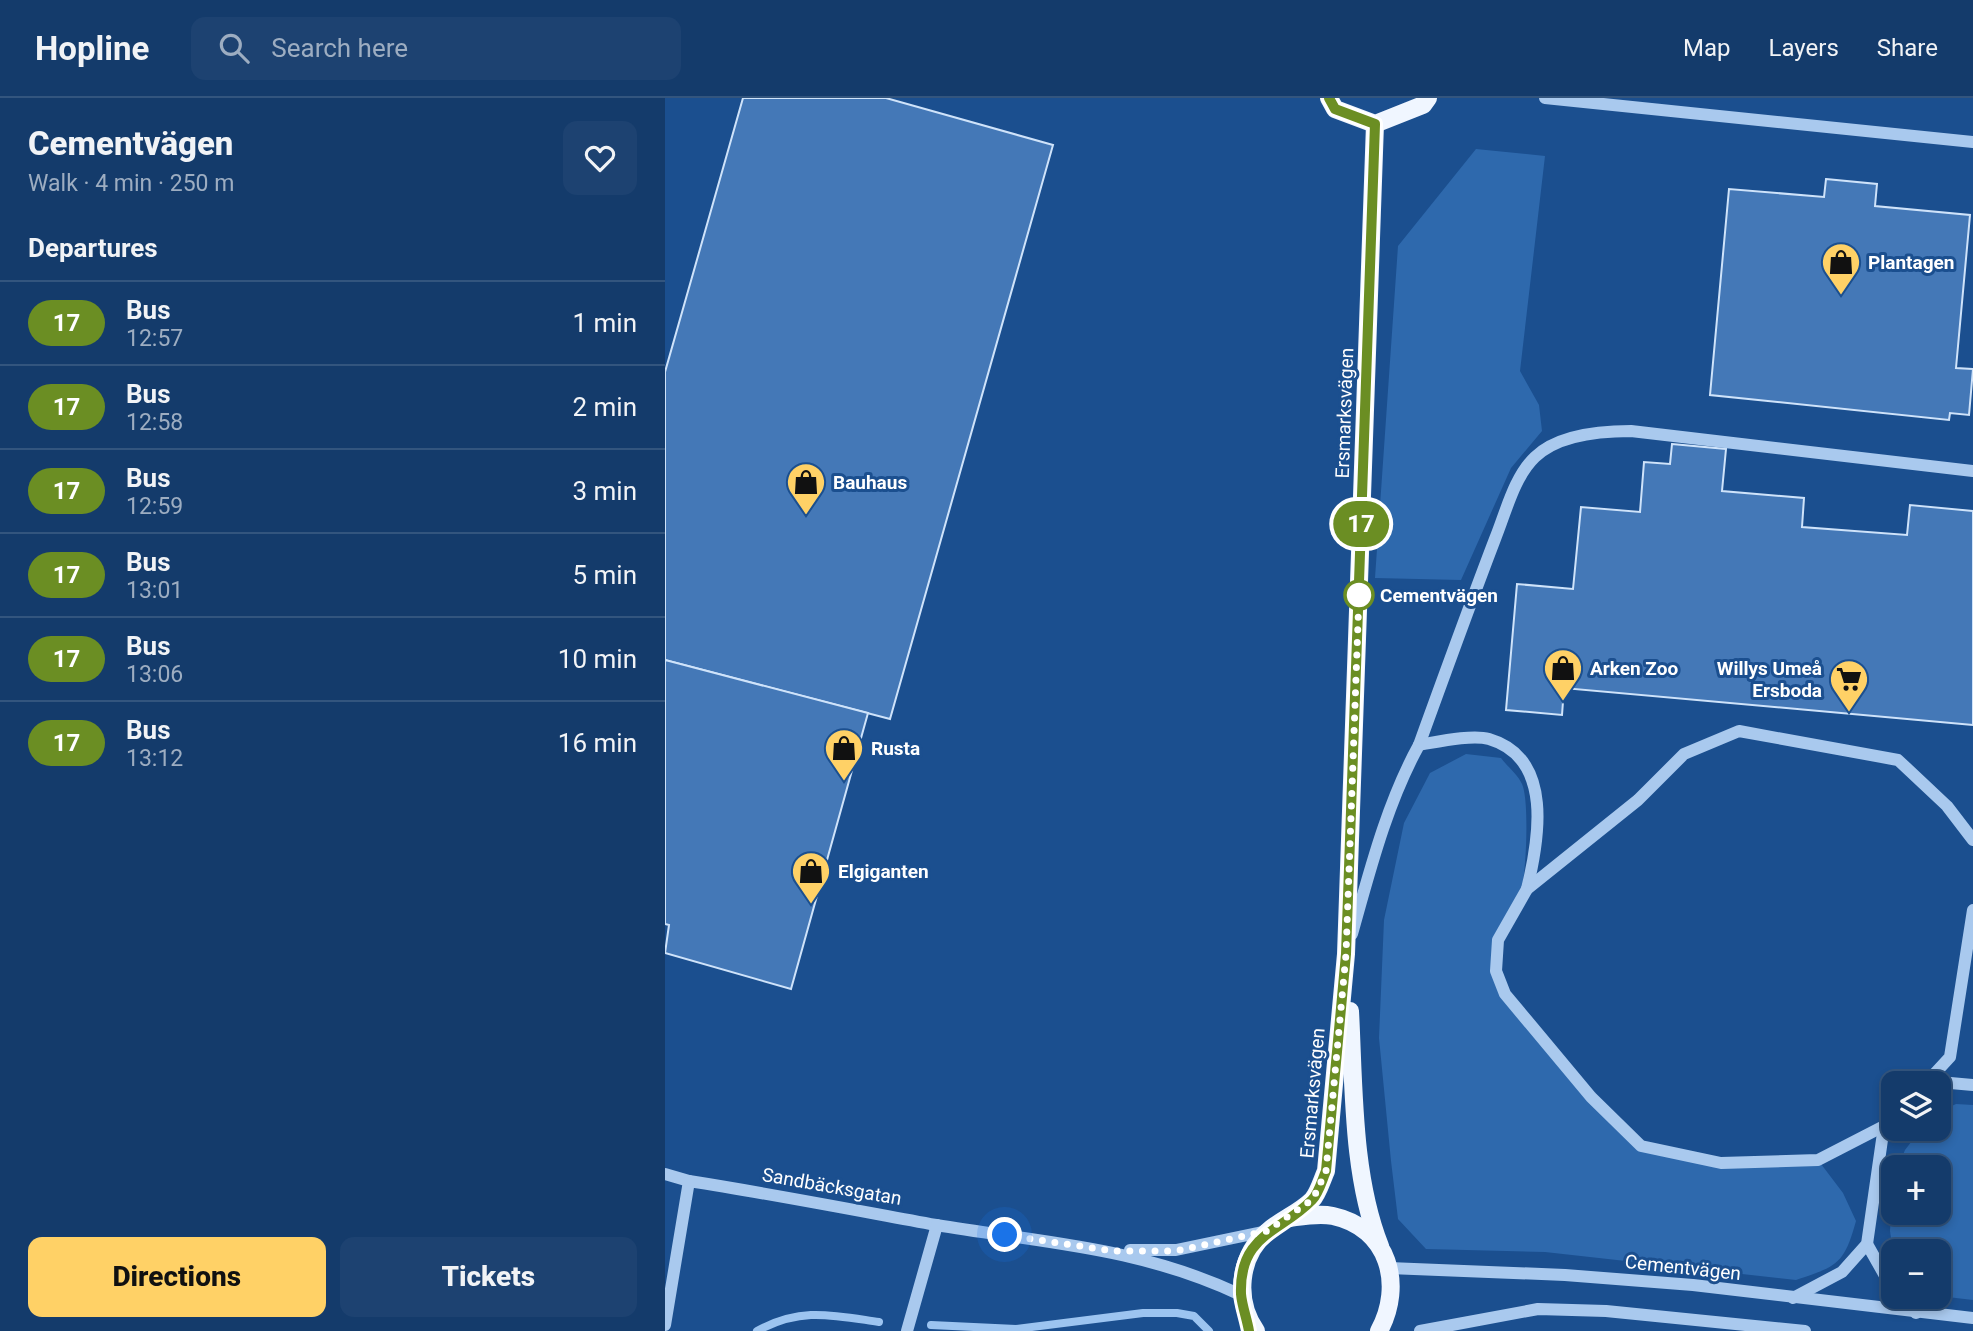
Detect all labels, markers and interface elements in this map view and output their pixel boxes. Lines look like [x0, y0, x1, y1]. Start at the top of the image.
search box [191, 17, 681, 80]
text: Hopline [35, 29, 149, 68]
icon: search [215, 29, 253, 67]
text: Search here [271, 33, 408, 63]
text: Map [1683, 34, 1731, 62]
text: Layers [1769, 34, 1839, 62]
text: Share [1877, 34, 1938, 62]
button: heart [563, 121, 637, 195]
text: Cementvägen [28, 124, 233, 163]
text: Walk · 4 min · 250 m [28, 170, 234, 197]
text: Departures [28, 233, 158, 263]
shop icon: Plantagen [1820, 241, 1862, 296]
place label: Plantagen [1868, 251, 1954, 274]
text: Bus [126, 295, 171, 325]
text: 1 min [572, 308, 637, 338]
text: 17 [53, 309, 80, 337]
text: 12:57 [126, 325, 183, 352]
street label: Ersmarksvägen [1331, 347, 1358, 479]
text: Bus [126, 379, 171, 409]
text: 2 min [572, 392, 637, 422]
text: 17 [53, 393, 80, 421]
text: 12:58 [126, 409, 183, 436]
shop icon: Bauhaus [785, 461, 827, 516]
text: Bus [126, 463, 171, 493]
place label: Bauhaus [833, 471, 907, 494]
text: 3 min [572, 476, 637, 506]
text: 17 [53, 477, 80, 505]
text: 12:59 [126, 493, 183, 520]
line badge: 17 [1329, 501, 1393, 547]
text: 17 [1347, 510, 1375, 538]
text: Bus [126, 547, 171, 577]
text: 5 min [572, 560, 637, 590]
text: 17 [53, 561, 80, 589]
text: 13:01 [126, 577, 183, 604]
marker: Cementvägen [1344, 580, 1374, 610]
place label: Cementvägen [1380, 584, 1498, 607]
text: Bus [126, 631, 171, 661]
text: 10 min [558, 644, 637, 674]
text: 17 [53, 645, 80, 673]
shop icon: Arken Zoo [1542, 647, 1584, 702]
place label: Arken Zoo [1590, 657, 1678, 680]
place label: Willys Umeå Ersboda [1717, 657, 1822, 702]
supermarket icon: Willys Umeå Ersboda [1828, 658, 1870, 713]
text: 13:06 [126, 661, 183, 688]
text: Bus [126, 715, 171, 745]
shop icon: Rusta [823, 727, 865, 782]
text: 16 min [558, 728, 637, 758]
text: 17 [53, 729, 80, 757]
place label: Rusta [871, 737, 920, 760]
text: 13:12 [126, 745, 183, 772]
shop icon: Elgiganten [790, 850, 832, 905]
place label: Elgiganten [838, 860, 929, 883]
street label: Ersmarksvägen [1295, 1027, 1330, 1159]
map controls [1881, 1071, 1951, 1309]
button: layers [1881, 1071, 1951, 1141]
button: + [1881, 1155, 1951, 1225]
street label: Sandbäcksgatan [760, 1163, 903, 1210]
your location [987, 1217, 1022, 1252]
button: Directions [28, 1237, 326, 1317]
button: Tickets [340, 1237, 637, 1317]
button: − [1881, 1239, 1951, 1309]
street label: Cementvägen [1624, 1250, 1742, 1285]

